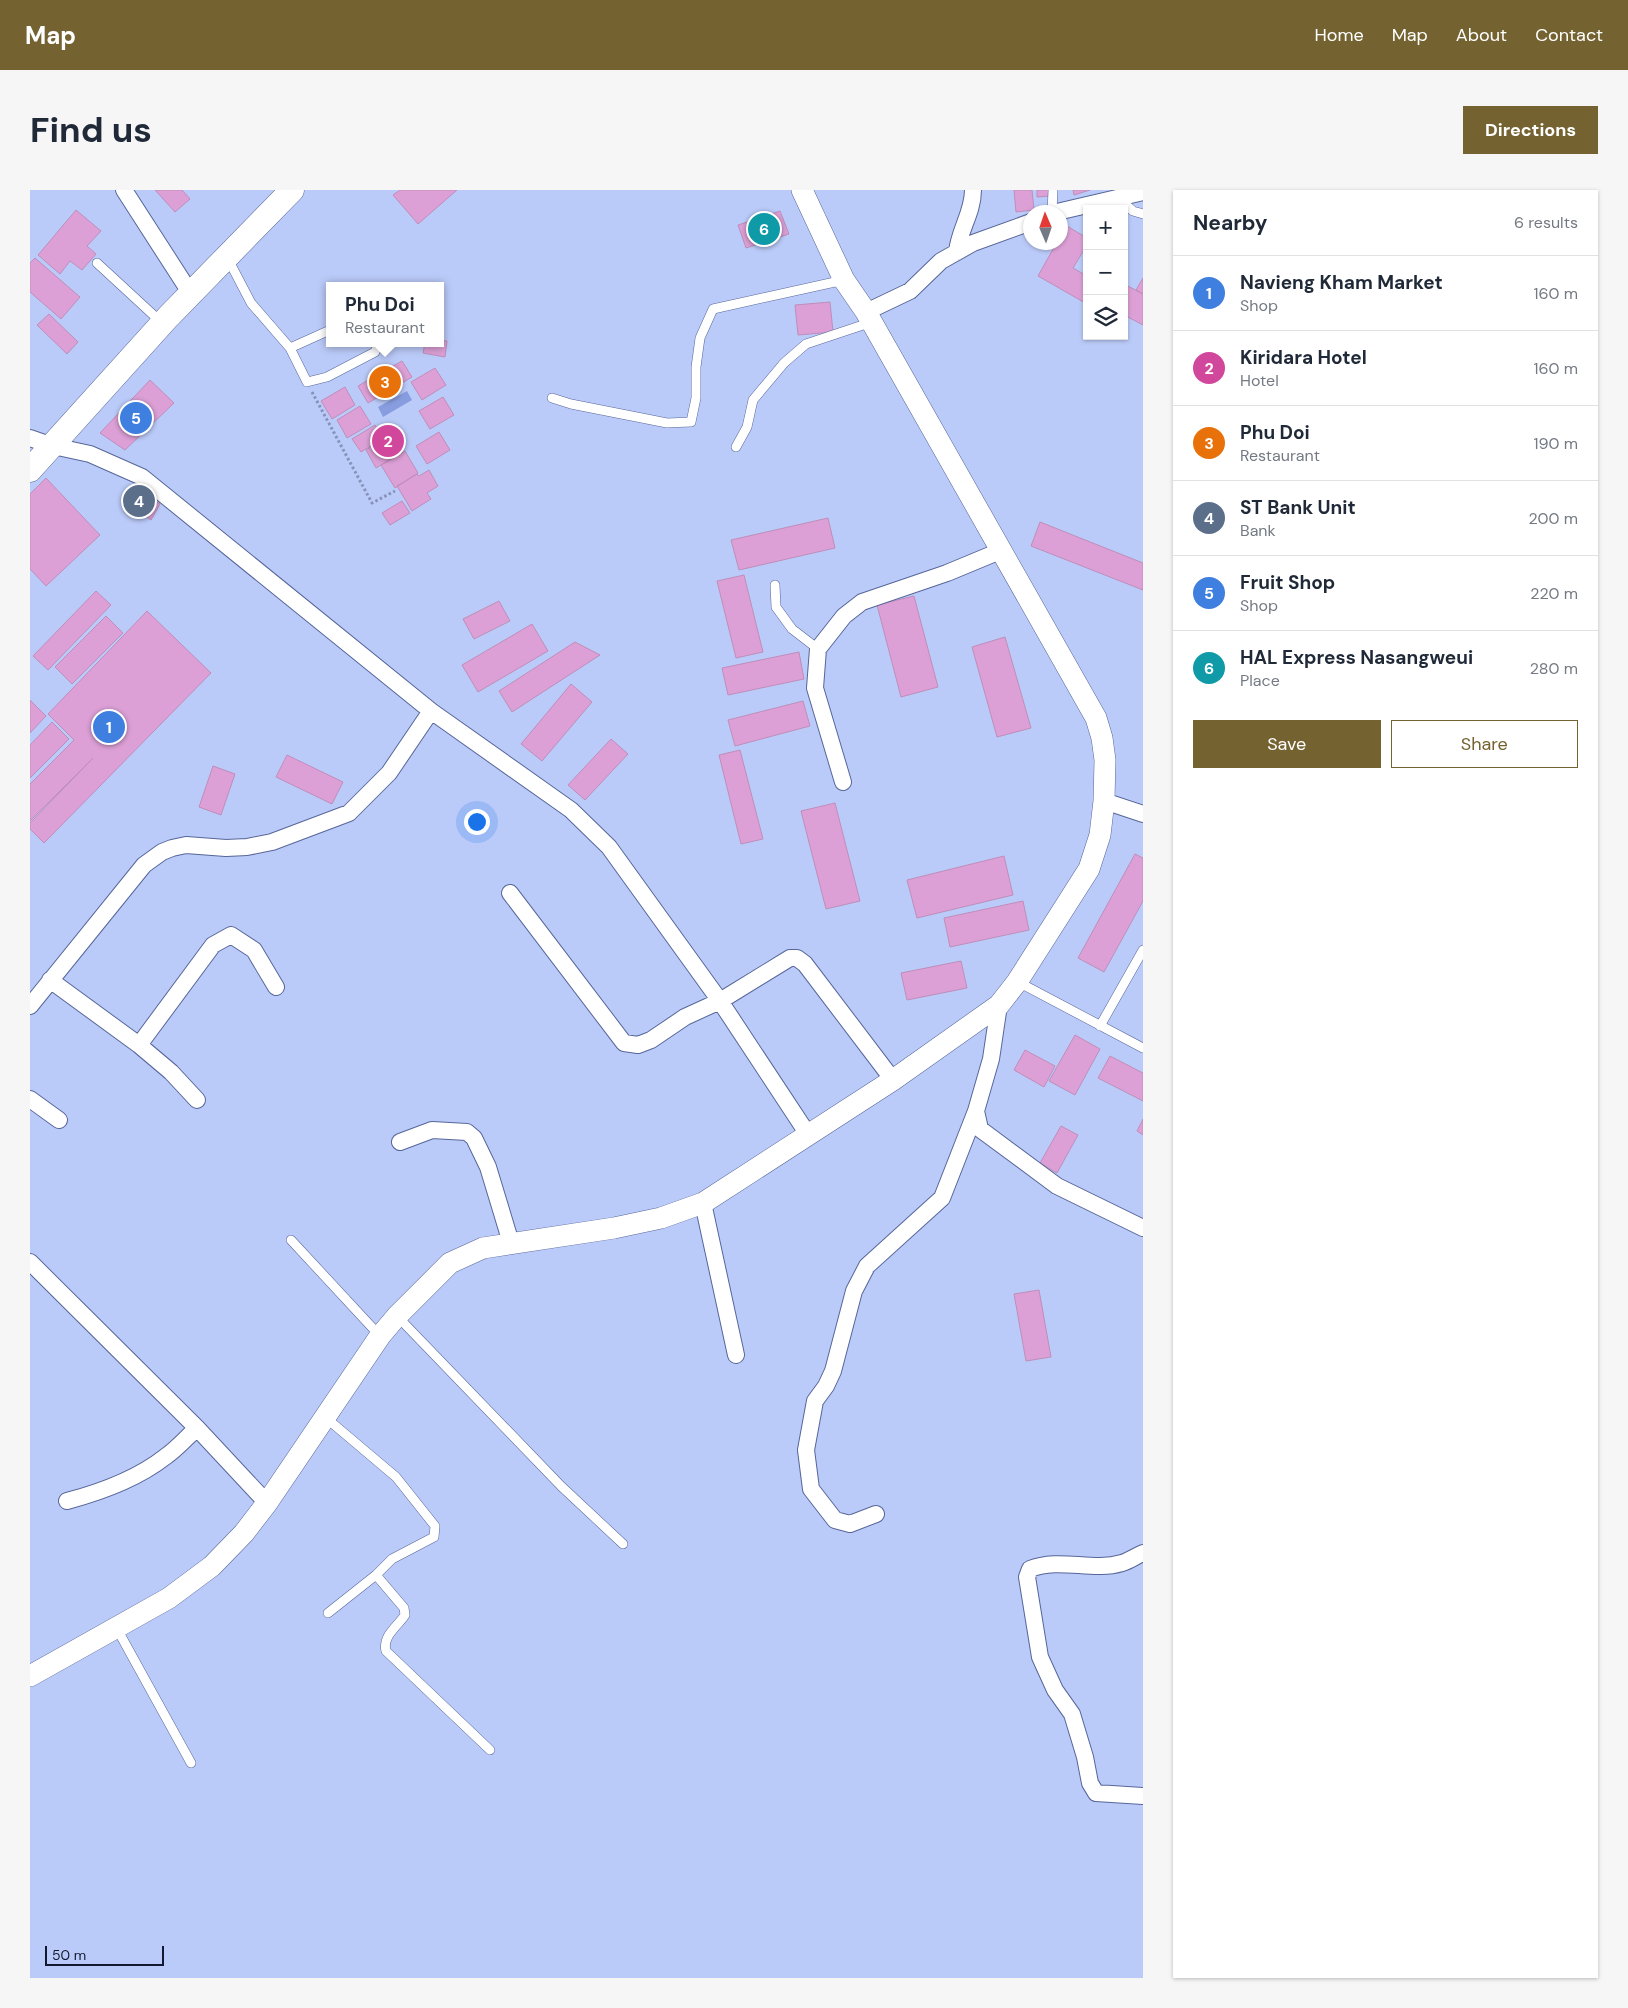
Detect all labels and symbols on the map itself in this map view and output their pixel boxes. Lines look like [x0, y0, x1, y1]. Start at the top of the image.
north arrow [1023, 205, 1068, 250]
pin: 6 [748, 210, 780, 248]
pin: 3 [369, 363, 401, 401]
pin: 5 [120, 399, 152, 437]
pin: 2 [372, 422, 404, 460]
pin: 4 [123, 482, 155, 520]
pin: 1 [93, 708, 125, 746]
your location [464, 809, 490, 835]
scale bar [45, 1943, 164, 1966]

